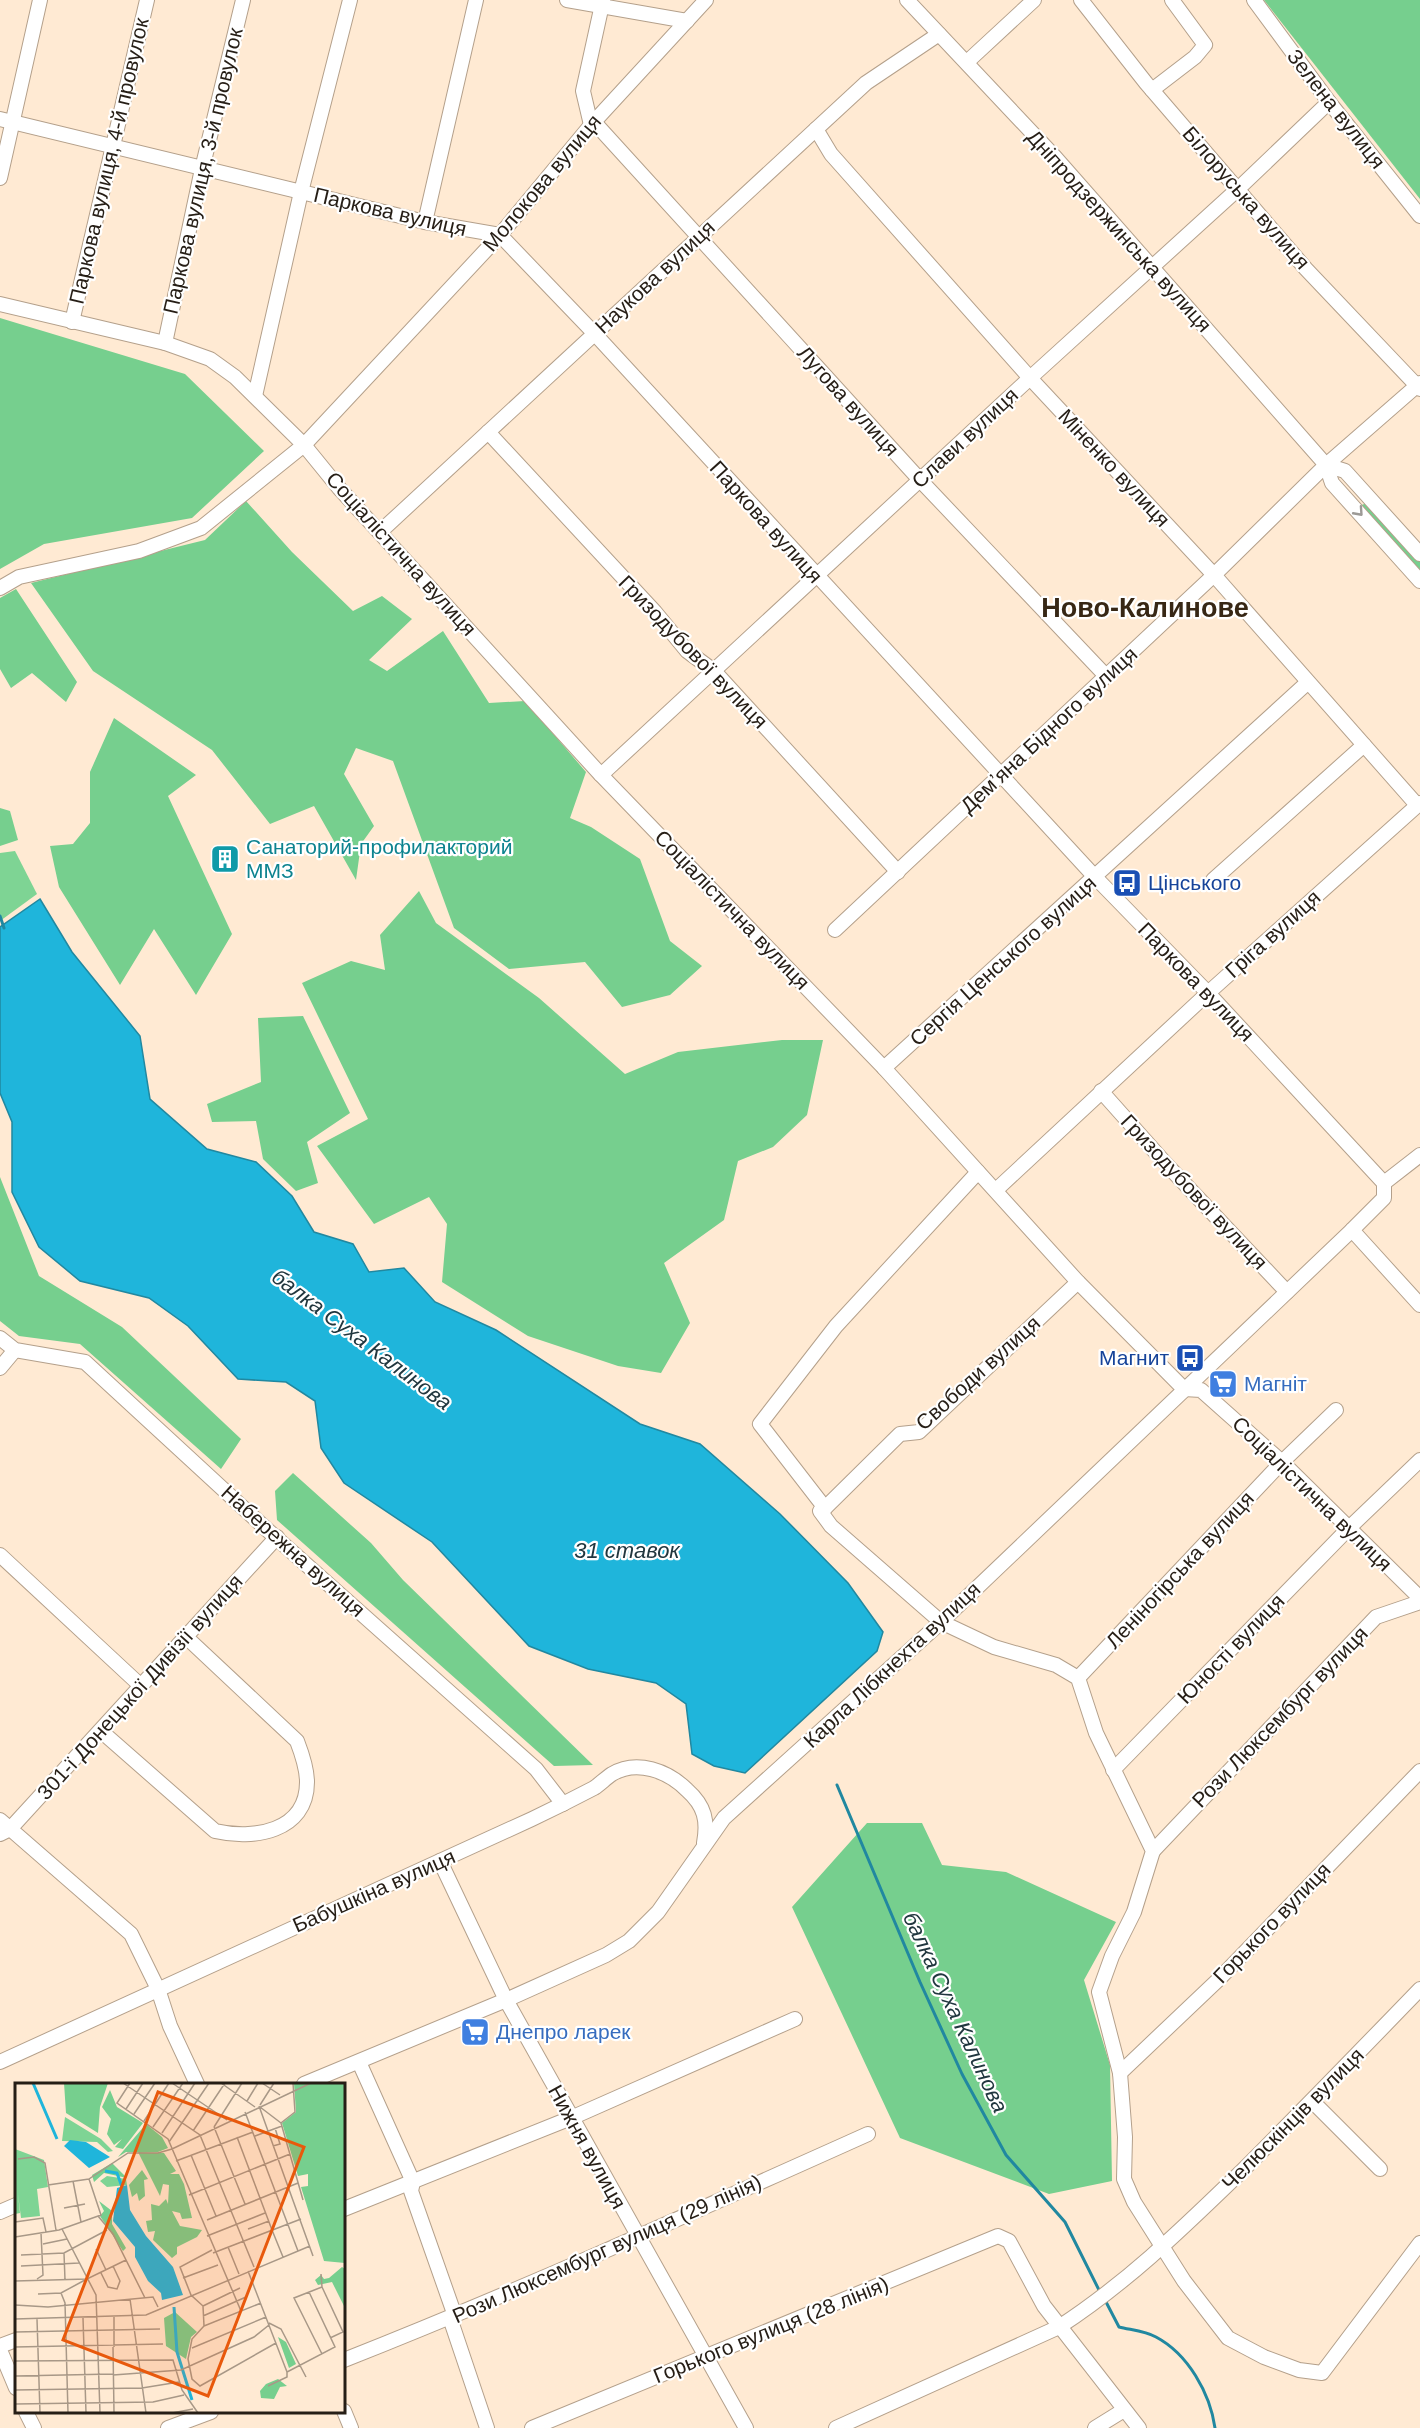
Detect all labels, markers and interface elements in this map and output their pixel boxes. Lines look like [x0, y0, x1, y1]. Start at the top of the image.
street label: Паркова вулиця, 4-й провулок [64, 15, 153, 306]
street label: Паркова вулиця, 3-й провулок [158, 25, 247, 316]
street label: Зелена вулиця [1283, 45, 1390, 173]
street label: Молокова вулиця [478, 110, 605, 255]
street label: Білоруська вулиця [1178, 122, 1314, 274]
street label: Дніпродзержинська вулиця [1023, 125, 1216, 336]
street label: Паркова вулиця [311, 183, 469, 240]
street label: Наукова вулиця [590, 215, 719, 338]
street label: Лугова вулиця [793, 341, 904, 460]
street label: Слави вулиця [907, 383, 1022, 492]
street label: Міненко вулиця [1054, 404, 1175, 531]
street label: Паркова вулиця [706, 456, 827, 587]
street label: Соціалістична вулиця [322, 467, 481, 640]
one-way arrow [1352, 506, 1363, 516]
street label: Гризодубової вулиця [614, 571, 772, 733]
district label: Ново-Калинове [1041, 593, 1249, 623]
street label: Дем’яна Бідного вулиця [956, 642, 1141, 817]
street label: Соціалістична вулиця [650, 825, 814, 994]
place label: Санаторий-профилакторий ММЗ [246, 835, 512, 882]
building icon: Санаторий-профилакторий ММЗ [209, 843, 241, 875]
bus stop icon: Цінського [1111, 867, 1143, 899]
street label: Сергія Ценського вулиця [905, 871, 1100, 1050]
place label: Цінського [1148, 871, 1241, 894]
street label: Гріга вулиця [1221, 885, 1325, 982]
street label: Паркова вулиця [1134, 918, 1259, 1046]
street label: Гризодубової вулиця [1117, 1109, 1272, 1274]
water label: балка Суха Калинова [267, 1264, 456, 1415]
street label: Свободи вулиця [911, 1311, 1044, 1434]
bus stop icon: Магнит [1174, 1342, 1206, 1374]
place label: Магнит [1099, 1346, 1169, 1369]
supermarket icon: Магніт [1207, 1368, 1239, 1400]
place label: Магніт [1244, 1372, 1307, 1395]
street label: Соціалістична вулиця [1228, 1412, 1397, 1576]
street label: Набережна вулиця [217, 1480, 370, 1621]
street label: Леніногірська вулиця [1101, 1487, 1258, 1653]
water label: 31 ставок [574, 1538, 681, 1563]
street label: 301-ї Донецької Дивізії вулиця [32, 1569, 247, 1804]
street label: Карла Лібкнехта вулиця [799, 1577, 984, 1752]
street label: Юності вулиця [1173, 1589, 1289, 1708]
street label: Рози Люксембург вулиця [1187, 1622, 1372, 1812]
street label: Бабушкіна вулиця [289, 1844, 459, 1937]
street label: Горького вулиця [1208, 1858, 1335, 1988]
water label: балка Суха Калинова [898, 1908, 1013, 2116]
supermarket icon: Днепро ларек [459, 2016, 491, 2048]
place label: Днепро ларек [496, 2020, 631, 2043]
street label: Челюскінців вулиця [1217, 2043, 1368, 2194]
street label: Нижня вулиця [544, 2081, 631, 2213]
inset map [15, 2083, 345, 2413]
street label: Рози Люксембург вулиця (29 лiнiя) [449, 2170, 765, 2327]
street label: Горького вулиця (28 лiнiя) [650, 2272, 892, 2387]

